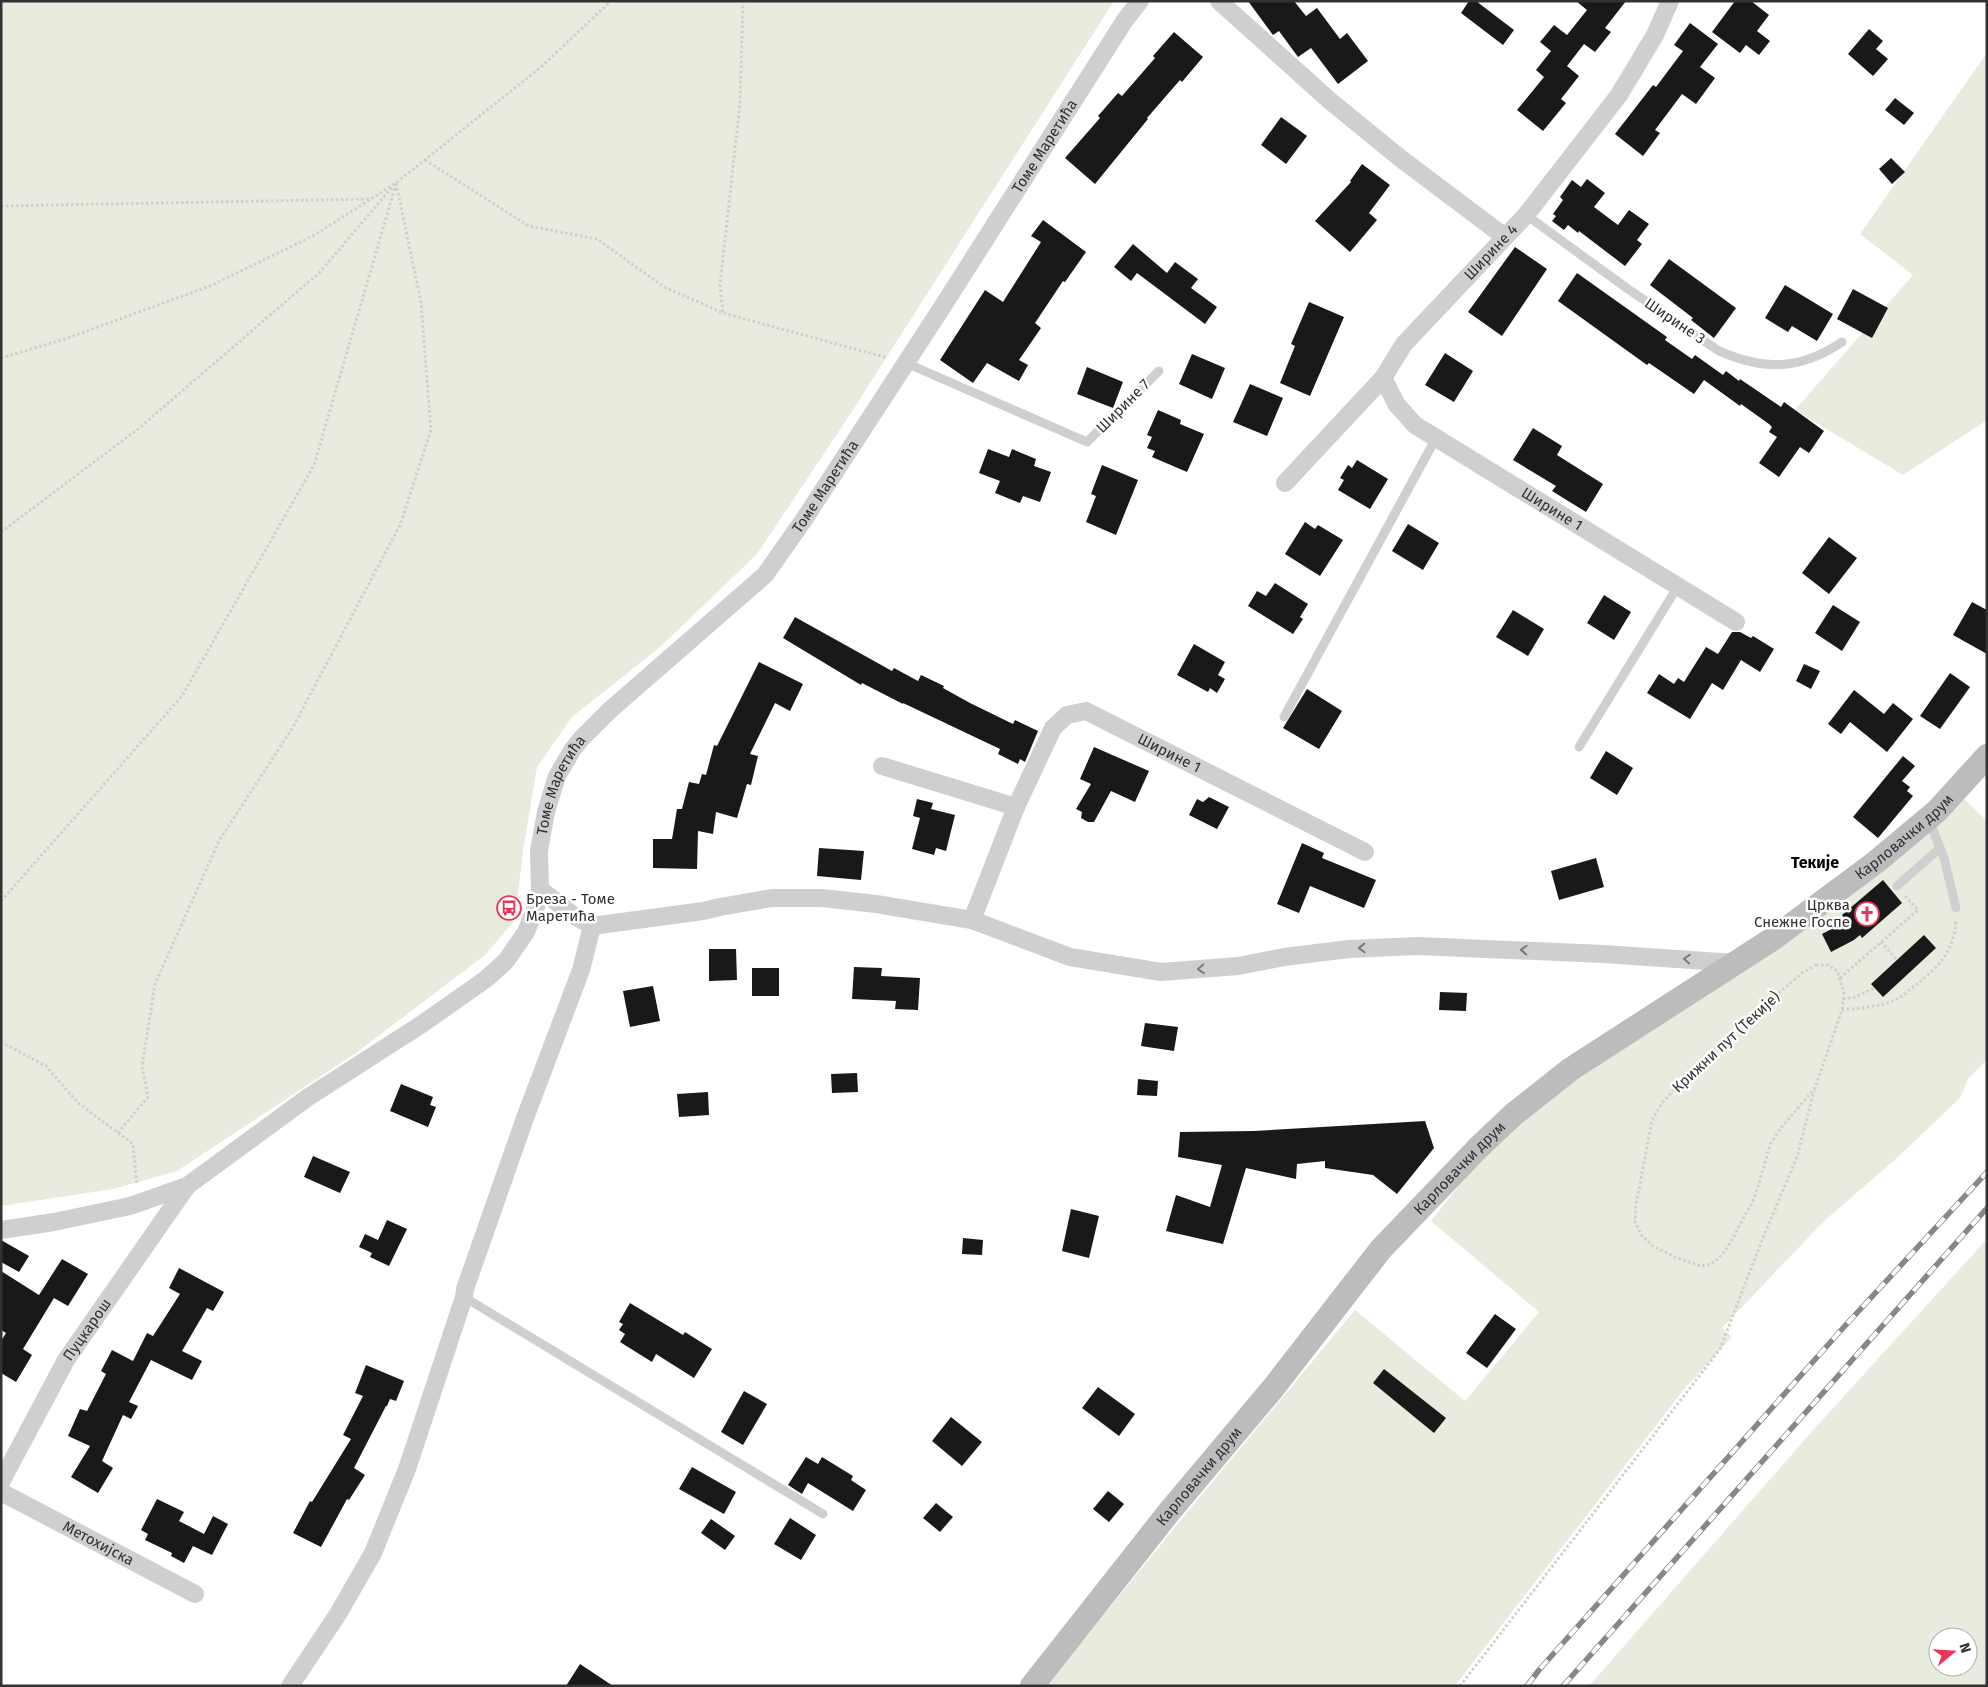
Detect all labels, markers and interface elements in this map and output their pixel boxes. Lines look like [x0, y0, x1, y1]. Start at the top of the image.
street label: Томе Маретића [1008, 96, 1081, 196]
street label: Ширине 4 [1460, 221, 1521, 284]
street label: Ширине 3 [1641, 294, 1709, 348]
street label: Ширине 7 [1092, 375, 1154, 437]
street label: Томе Маретића [788, 437, 862, 537]
street label: Ширине 1 [1518, 483, 1586, 535]
street label: Ширине 1 [1135, 730, 1204, 777]
street label: Томе Маретића [533, 732, 589, 837]
street label: Карловачки друм [1851, 790, 1957, 884]
district label: Текије [1791, 853, 1839, 872]
place label: Бреза - Томе Маретића [526, 890, 615, 925]
bus stop icon: Бреза - Томе Маретића [496, 895, 522, 921]
place label: Црква Снежне Госпе [1754, 896, 1850, 931]
church icon: Црква Снежне Госпе [1854, 901, 1880, 927]
one-way arrow [1358, 943, 1366, 954]
one-way arrow [1520, 945, 1528, 956]
one-way arrow [1682, 954, 1690, 965]
one-way arrow [1197, 963, 1205, 974]
street label: Крижни пут (Текије) [1669, 987, 1784, 1096]
street label: Карловачки друм [1410, 1118, 1509, 1218]
street label: Пуцкарош [59, 1295, 115, 1364]
street label: Карловачки друм [1153, 1423, 1245, 1529]
street label: Метохијска [60, 1517, 137, 1569]
north arrow [1928, 1627, 1978, 1677]
text: N [1955, 1641, 1974, 1655]

